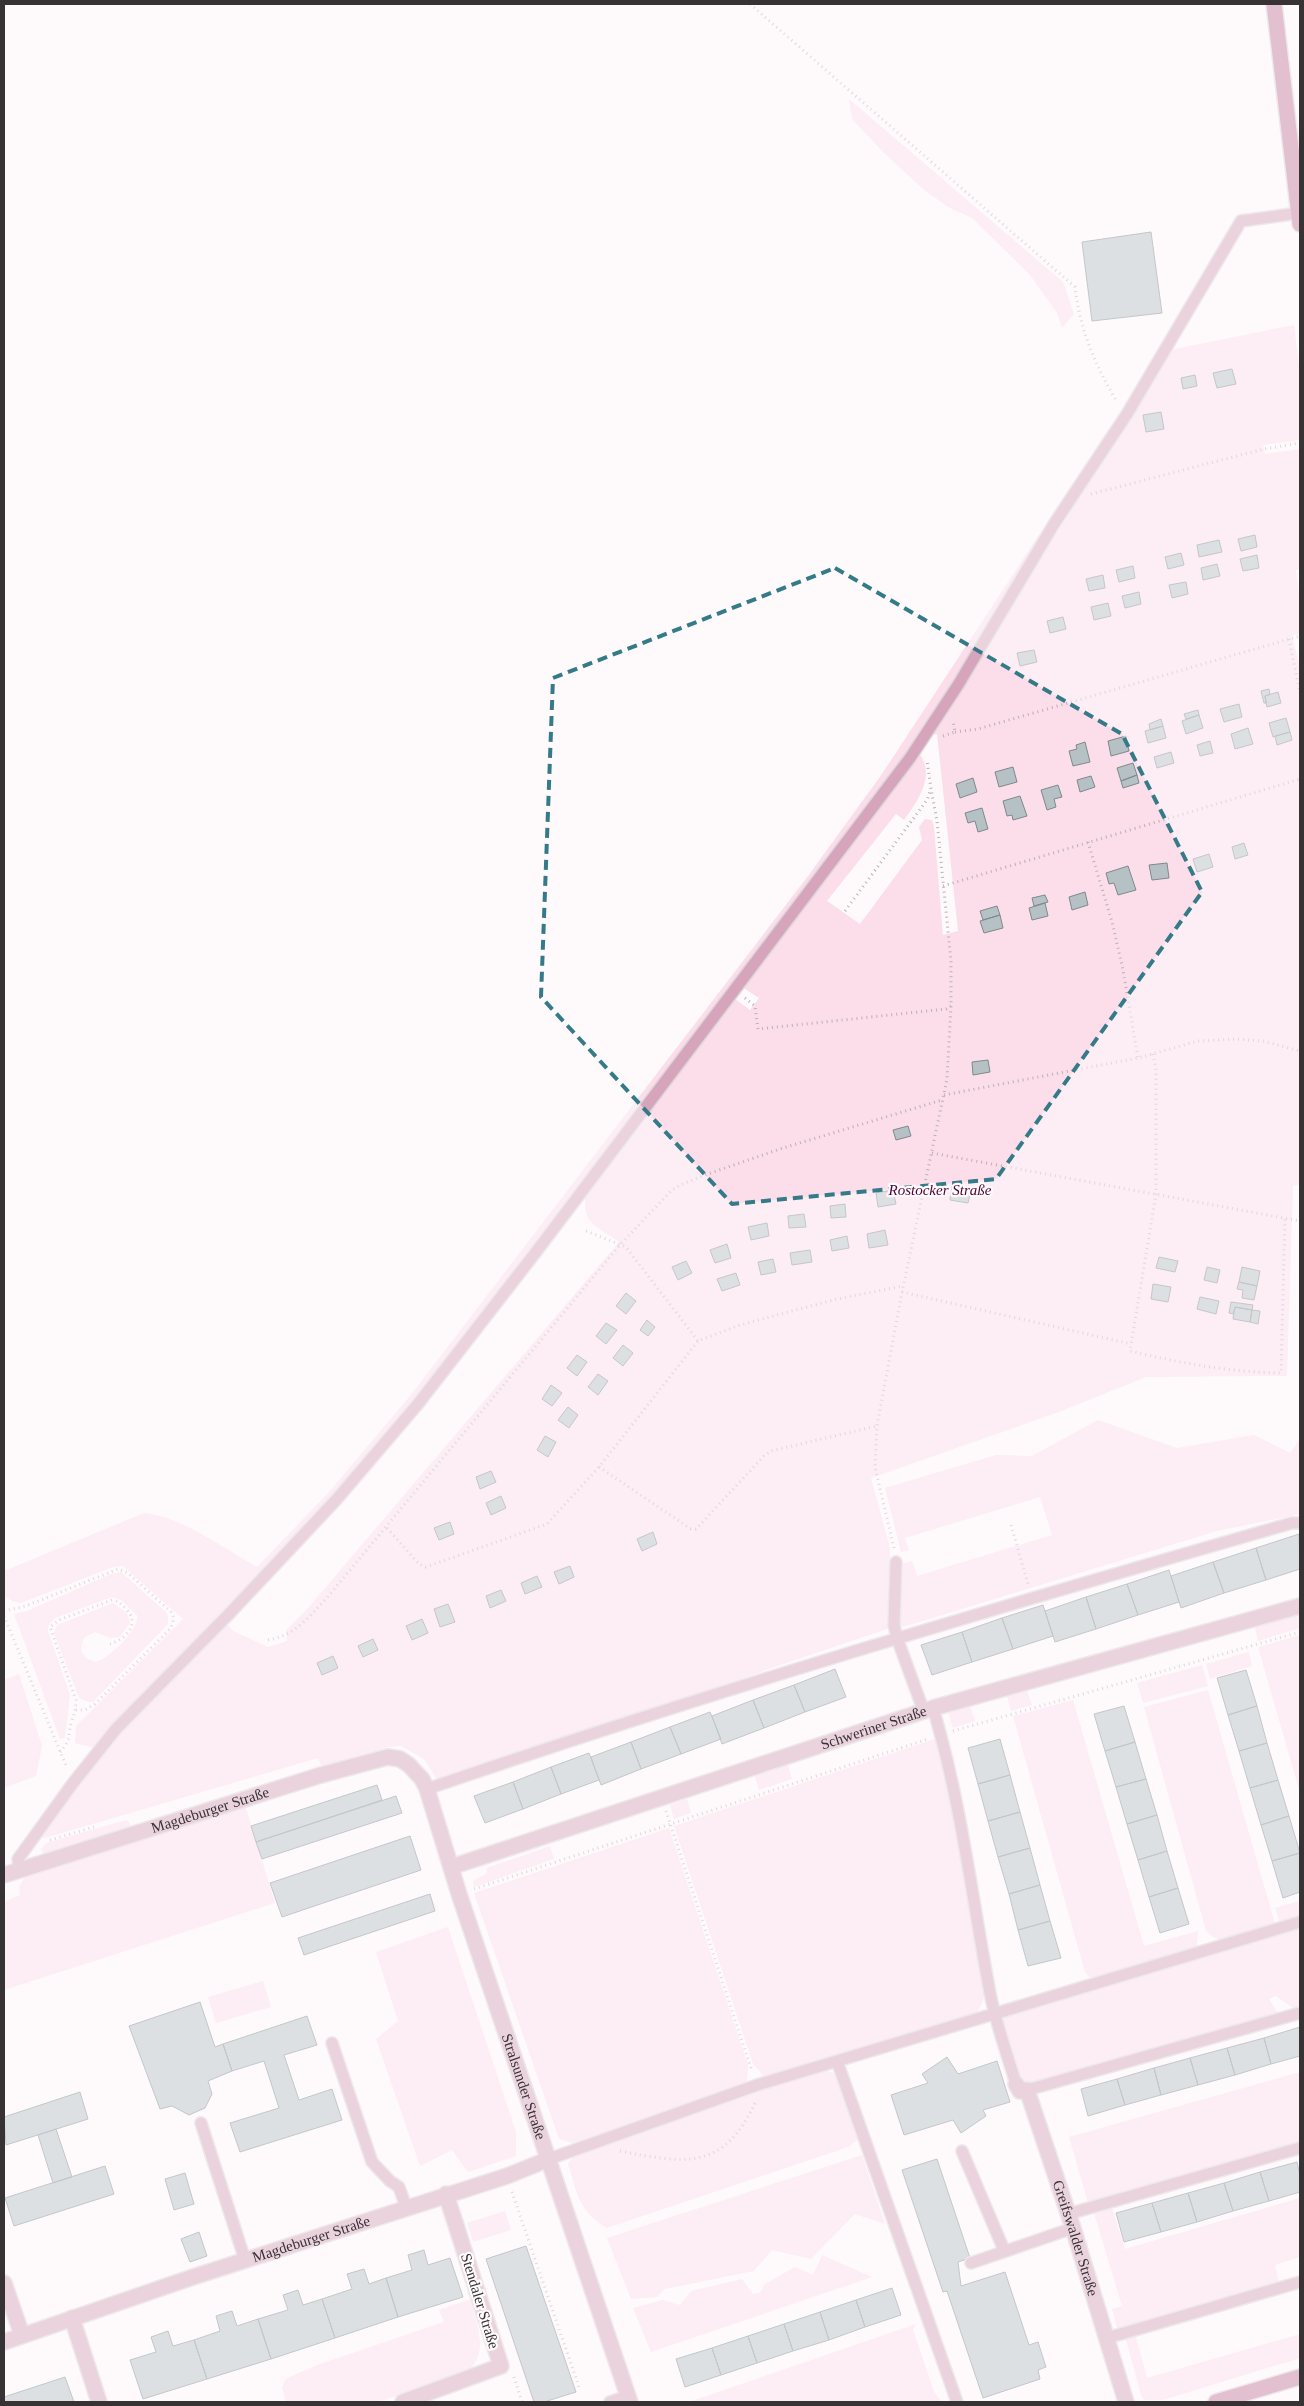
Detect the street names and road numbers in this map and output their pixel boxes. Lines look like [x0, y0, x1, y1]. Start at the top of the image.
street label: Schweriner Straße [819, 1703, 929, 1752]
street label: Magdeburger Straße [149, 1784, 271, 1836]
street label: Stralsunder Straße [499, 2032, 549, 2142]
street label: Greifswalder Straße [1050, 2178, 1101, 2298]
street label: Magdeburger Straße [250, 2212, 372, 2265]
street label: Stendaler Straße [458, 2251, 502, 2351]

